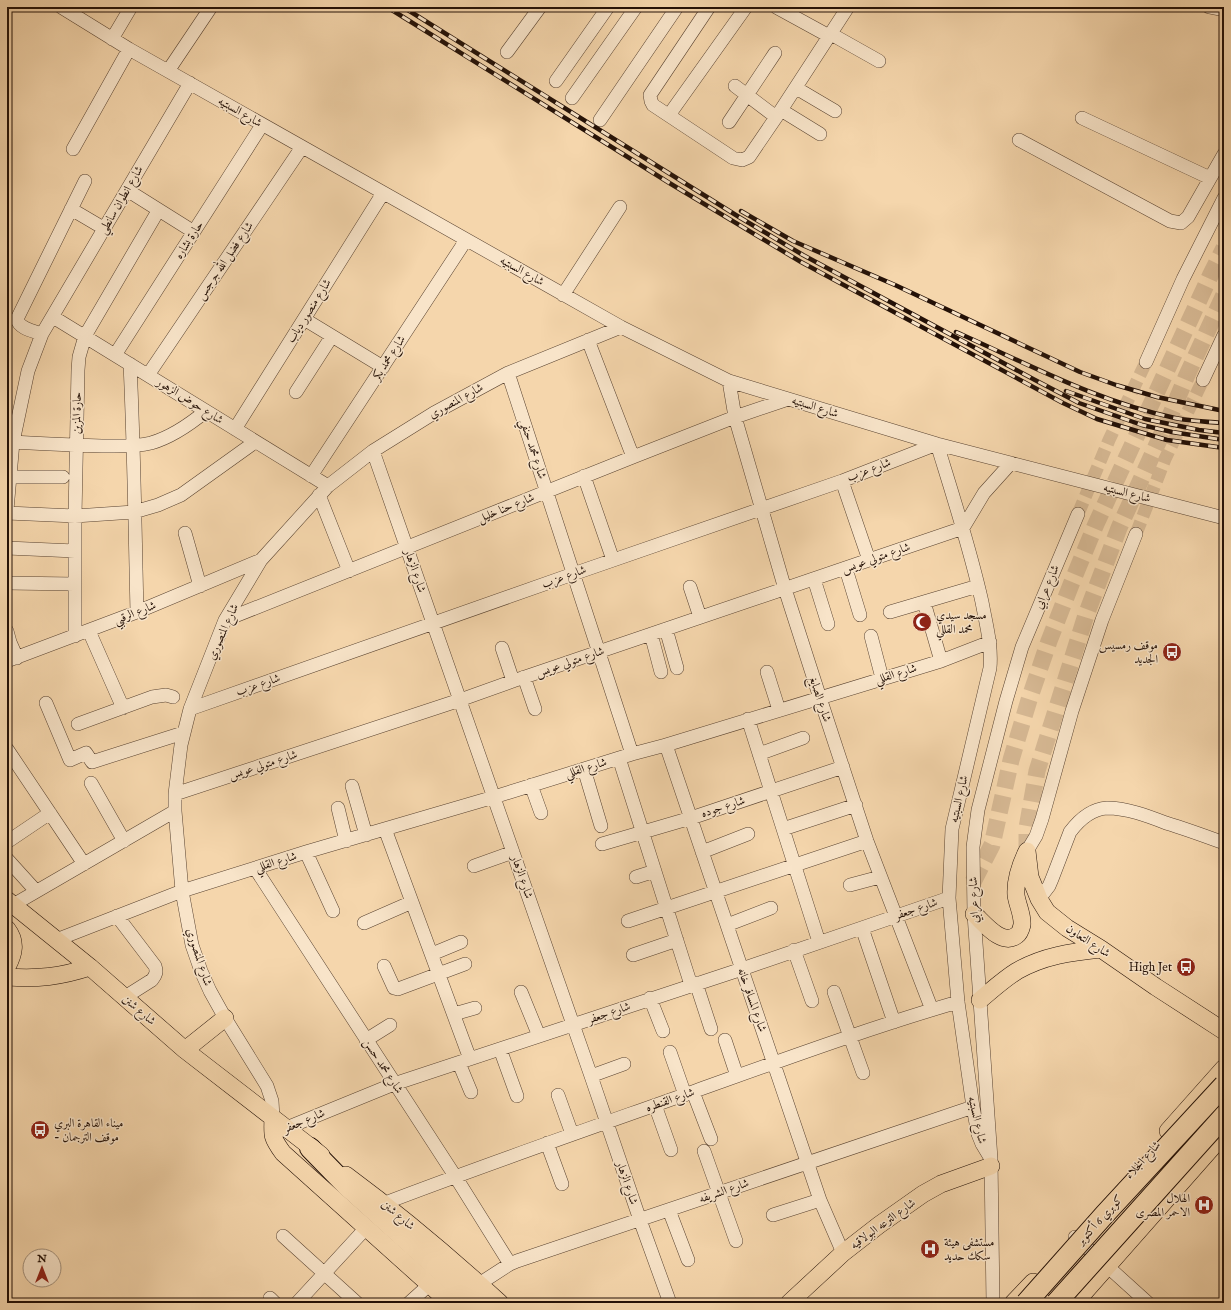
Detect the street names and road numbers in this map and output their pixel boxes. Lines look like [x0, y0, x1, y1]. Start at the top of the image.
street label: شارع السبتيه [214, 93, 265, 133]
street label: شارع انطوان سانطي [95, 163, 150, 239]
street label: شارع فضل الله جرجس [191, 217, 259, 305]
street label: حارة بشاره [171, 218, 207, 262]
street label: شارع السبتيه [496, 253, 547, 292]
street label: شارع منصور دياب [283, 276, 337, 347]
street label: شارع محمد بكر [368, 333, 412, 387]
street label: شارع حوض الزهور [152, 374, 226, 430]
street label: شارع المنصوري [426, 380, 487, 425]
street label: حارة المزين [69, 392, 85, 434]
street label: شارع السبتيه [789, 393, 840, 424]
street label: شارع محمد حنفي [512, 417, 550, 482]
street label: شارع عزب [845, 455, 894, 488]
street label: شارع السبتيه [1101, 480, 1152, 509]
street label: شارع حنا خليل [475, 490, 538, 529]
street label: شارع متولي عويس [840, 539, 913, 580]
street label: شارع الزهار [397, 546, 429, 596]
street label: شارع عزب [540, 562, 589, 595]
street label: شارع عرابي [1031, 563, 1066, 612]
street label: شارع الرقبي [112, 598, 160, 632]
street label: شارع المنصوري [204, 601, 245, 664]
street label: شارع متولي عويس [534, 643, 607, 684]
street label: شارع القللي [873, 660, 920, 691]
street label: شارع عزب [234, 670, 283, 702]
street label: شارع الصايغ [803, 674, 835, 725]
street label: شارع متولي عويس [227, 747, 300, 786]
street label: شارع القللي [563, 754, 610, 785]
street label: شارع السبتيه [946, 774, 975, 825]
street label: شارع جوده [699, 793, 748, 824]
street label: شارع القللي [253, 848, 300, 879]
street label: شارع الزهار [504, 852, 536, 902]
street label: شارع عرابي [966, 876, 985, 923]
street label: شارع جعفر [891, 895, 941, 927]
street label: شارع التعاون [1061, 921, 1113, 963]
street label: شارع المنصوري [180, 926, 215, 989]
street label: شارع المسافر خانه [731, 966, 770, 1035]
street label: شارع شنن [117, 991, 159, 1031]
street label: شارع جعفر [584, 999, 634, 1031]
street label: شارع محمد حسن [357, 1036, 406, 1098]
street label: شارع القنطره [644, 1085, 698, 1118]
street label: شارع السبتيه [961, 1095, 990, 1146]
street label: شارع جعفر [279, 1105, 329, 1140]
street label: شارع الجلاء [1122, 1138, 1166, 1184]
street label: شارع الزهار [609, 1158, 641, 1208]
street label: شارع الشريفه [697, 1175, 752, 1209]
street label: كوبري 6 أكتوبر [1071, 1191, 1128, 1251]
street label: شارع الترعه البولاقيه [847, 1195, 920, 1255]
street label: شارع شنن [376, 1197, 418, 1236]

